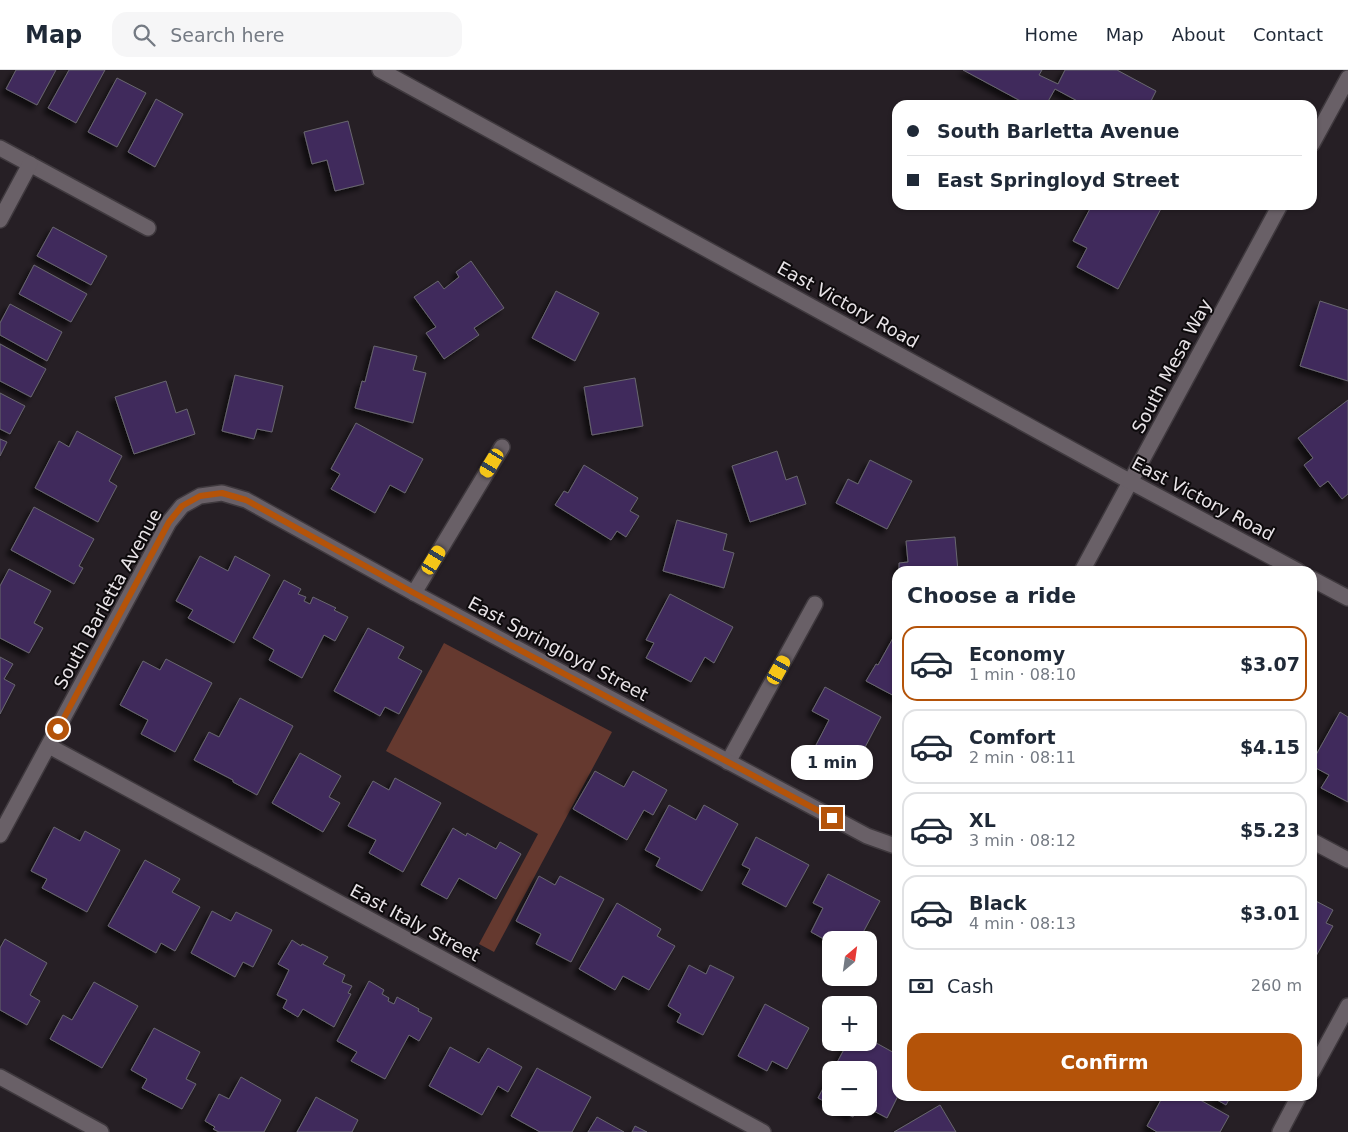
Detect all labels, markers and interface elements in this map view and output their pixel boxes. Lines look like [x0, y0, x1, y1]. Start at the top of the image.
search box [112, 12, 462, 57]
text: Map [25, 21, 82, 49]
icon: search [130, 21, 158, 49]
text: Search here [170, 24, 284, 46]
text: Home [1025, 24, 1078, 45]
text: Map [1106, 24, 1144, 45]
text: About [1172, 24, 1225, 45]
text: Contact [1253, 24, 1323, 45]
text: South Barletta Avenue [937, 120, 1179, 142]
text: East Springloyd Street [937, 169, 1179, 191]
street label: East Victory Road [774, 257, 923, 352]
street label: South Mesa Way [1127, 295, 1216, 437]
car [477, 446, 506, 480]
street label: East Victory Road [1128, 452, 1278, 545]
street label: South Barletta Avenue [49, 505, 166, 692]
car [419, 543, 448, 577]
text: Choose a ride [907, 583, 1076, 608]
street label: East Springloyd Street [465, 592, 652, 705]
icon: car [909, 641, 954, 686]
text: Economy [969, 643, 1065, 665]
car [765, 653, 792, 687]
text: $3.07 [1240, 653, 1300, 675]
text: 1 min · 08:10 [969, 665, 1076, 684]
route start [47, 718, 69, 740]
icon: car [909, 724, 954, 769]
text: Comfort [969, 726, 1056, 748]
text: $4.15 [1240, 736, 1300, 758]
callout: 1 min [791, 746, 873, 780]
text: 2 min · 08:11 [969, 748, 1076, 767]
text: 1 min [807, 753, 857, 772]
route end [821, 807, 843, 829]
icon: car [909, 807, 954, 852]
text: XL [969, 809, 996, 831]
text: $5.23 [1240, 819, 1300, 841]
text: 3 min · 08:12 [969, 831, 1076, 850]
street label: East Italy Street [347, 879, 484, 966]
icon: car [909, 890, 954, 935]
text: Black [969, 892, 1027, 914]
text: $3.01 [1240, 902, 1300, 924]
text: 4 min · 08:13 [969, 914, 1076, 933]
north arrow [822, 931, 878, 986]
map controls [822, 931, 877, 1116]
icon: cash [907, 972, 935, 1000]
text: Cash [947, 975, 994, 997]
text: 260 m [1251, 976, 1302, 995]
button: + [822, 996, 877, 1051]
button: Confirm [907, 1033, 1302, 1091]
button: − [822, 1061, 877, 1116]

